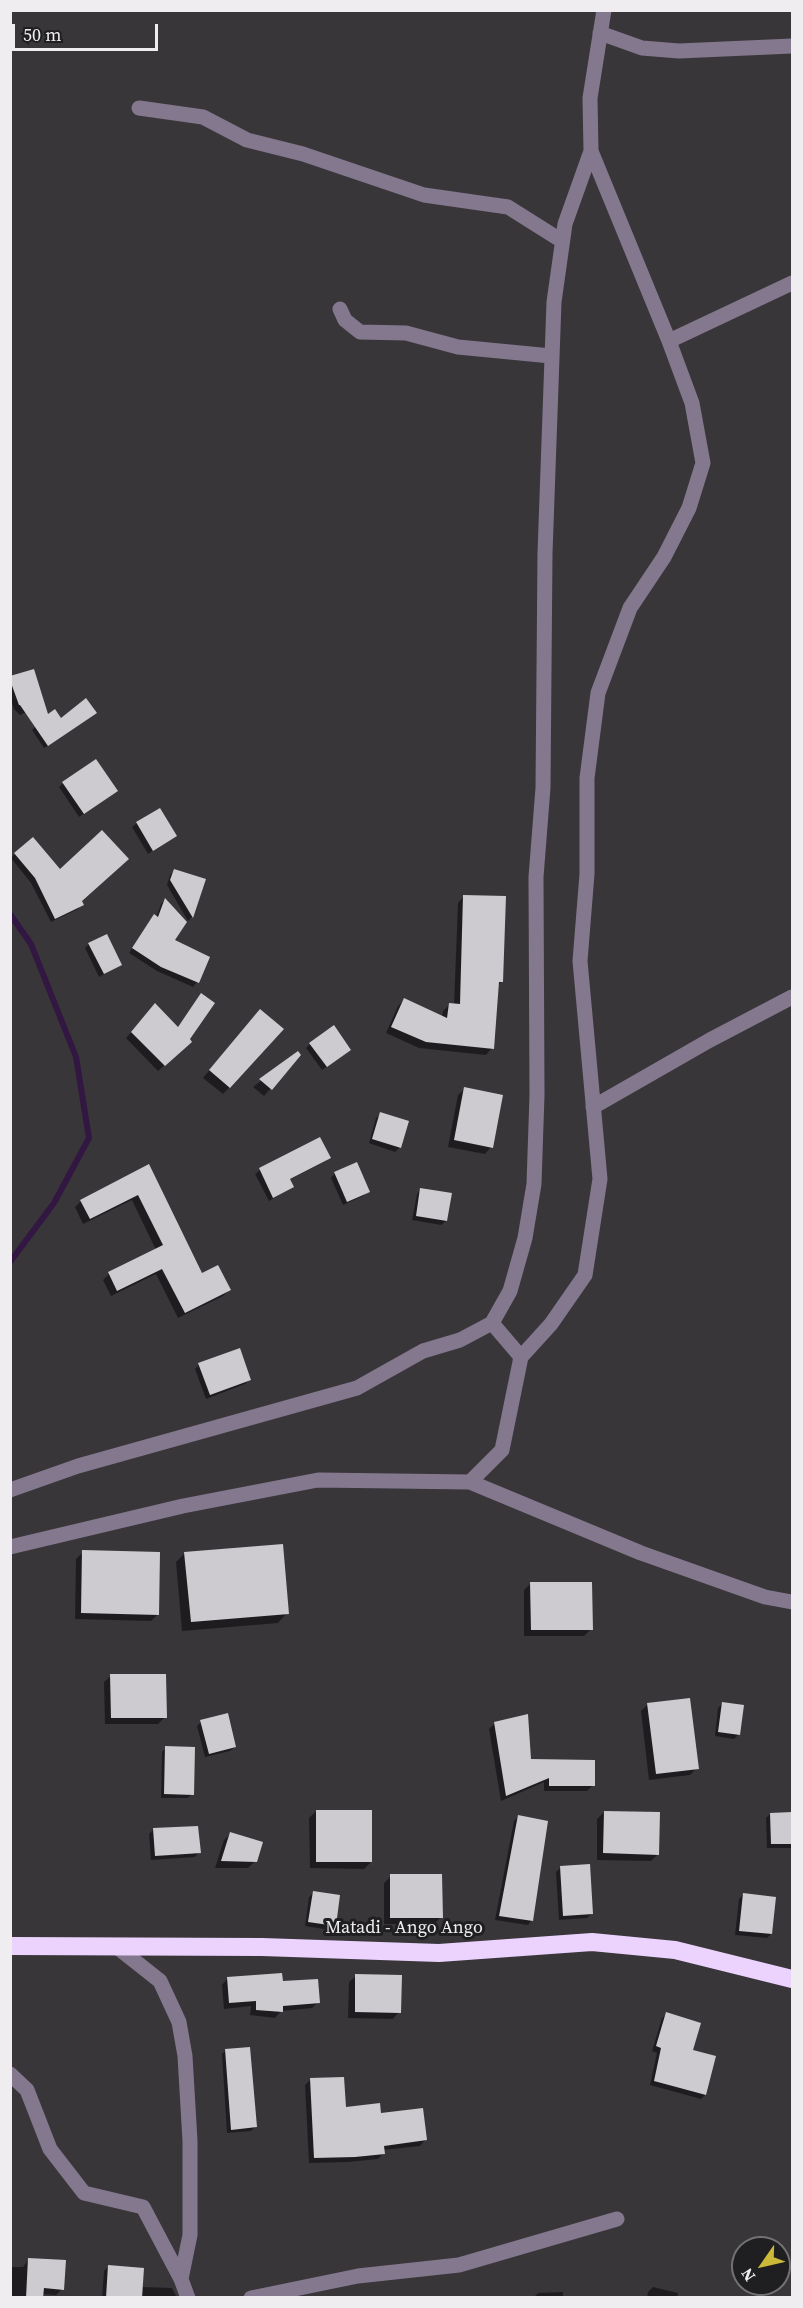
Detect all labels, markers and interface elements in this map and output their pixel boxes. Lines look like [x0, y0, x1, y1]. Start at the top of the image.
scale bar [15, 12, 160, 50]
text: 50 m [23, 22, 61, 47]
street label: Matadi - Ango Ango [325, 1917, 483, 1939]
north arrow [731, 2236, 791, 2296]
text: N [735, 2264, 760, 2286]

